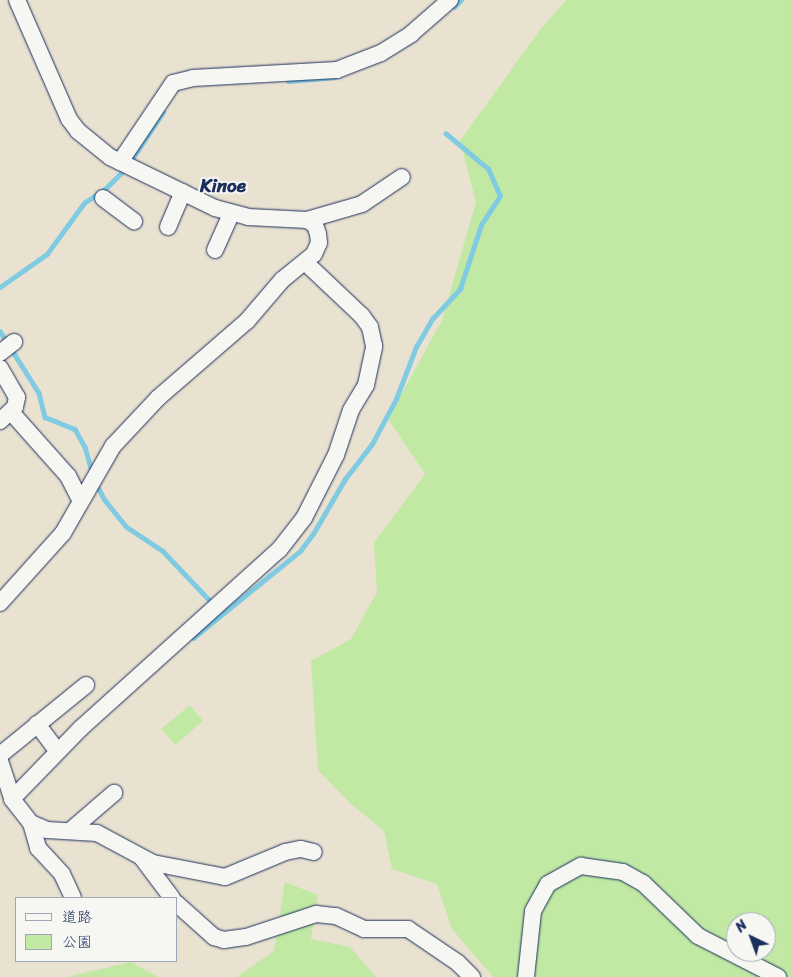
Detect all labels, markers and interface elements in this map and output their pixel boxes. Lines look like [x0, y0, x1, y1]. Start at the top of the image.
district label: Kinoe [200, 175, 246, 197]
legend [15, 897, 178, 962]
text: 道路 [62, 904, 92, 930]
north arrow [726, 912, 776, 962]
text: N [729, 914, 753, 939]
text: 公園 [62, 929, 92, 955]

